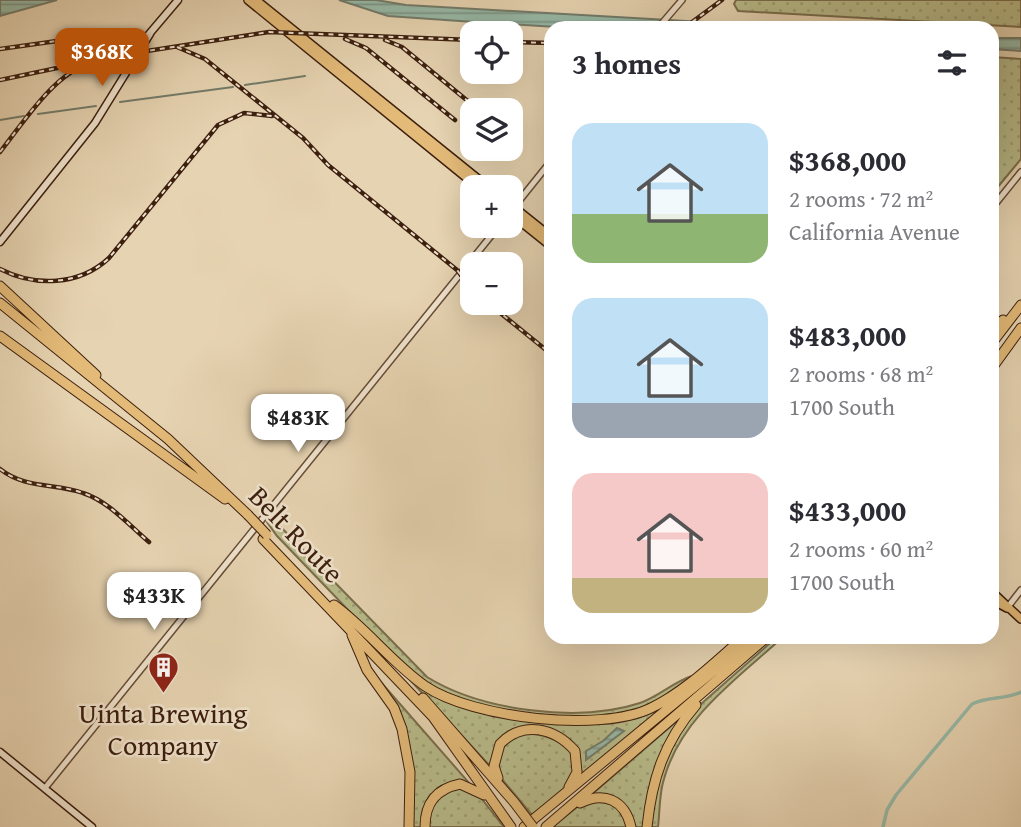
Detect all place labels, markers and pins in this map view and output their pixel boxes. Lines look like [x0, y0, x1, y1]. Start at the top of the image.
pin: $368K [53, 28, 151, 88]
pin: $483K [249, 394, 347, 454]
pin: $433K [105, 572, 203, 632]
building icon: Uinta Brewing Company [146, 651, 180, 695]
place label: Uinta Brewing Company [79, 692, 247, 765]

